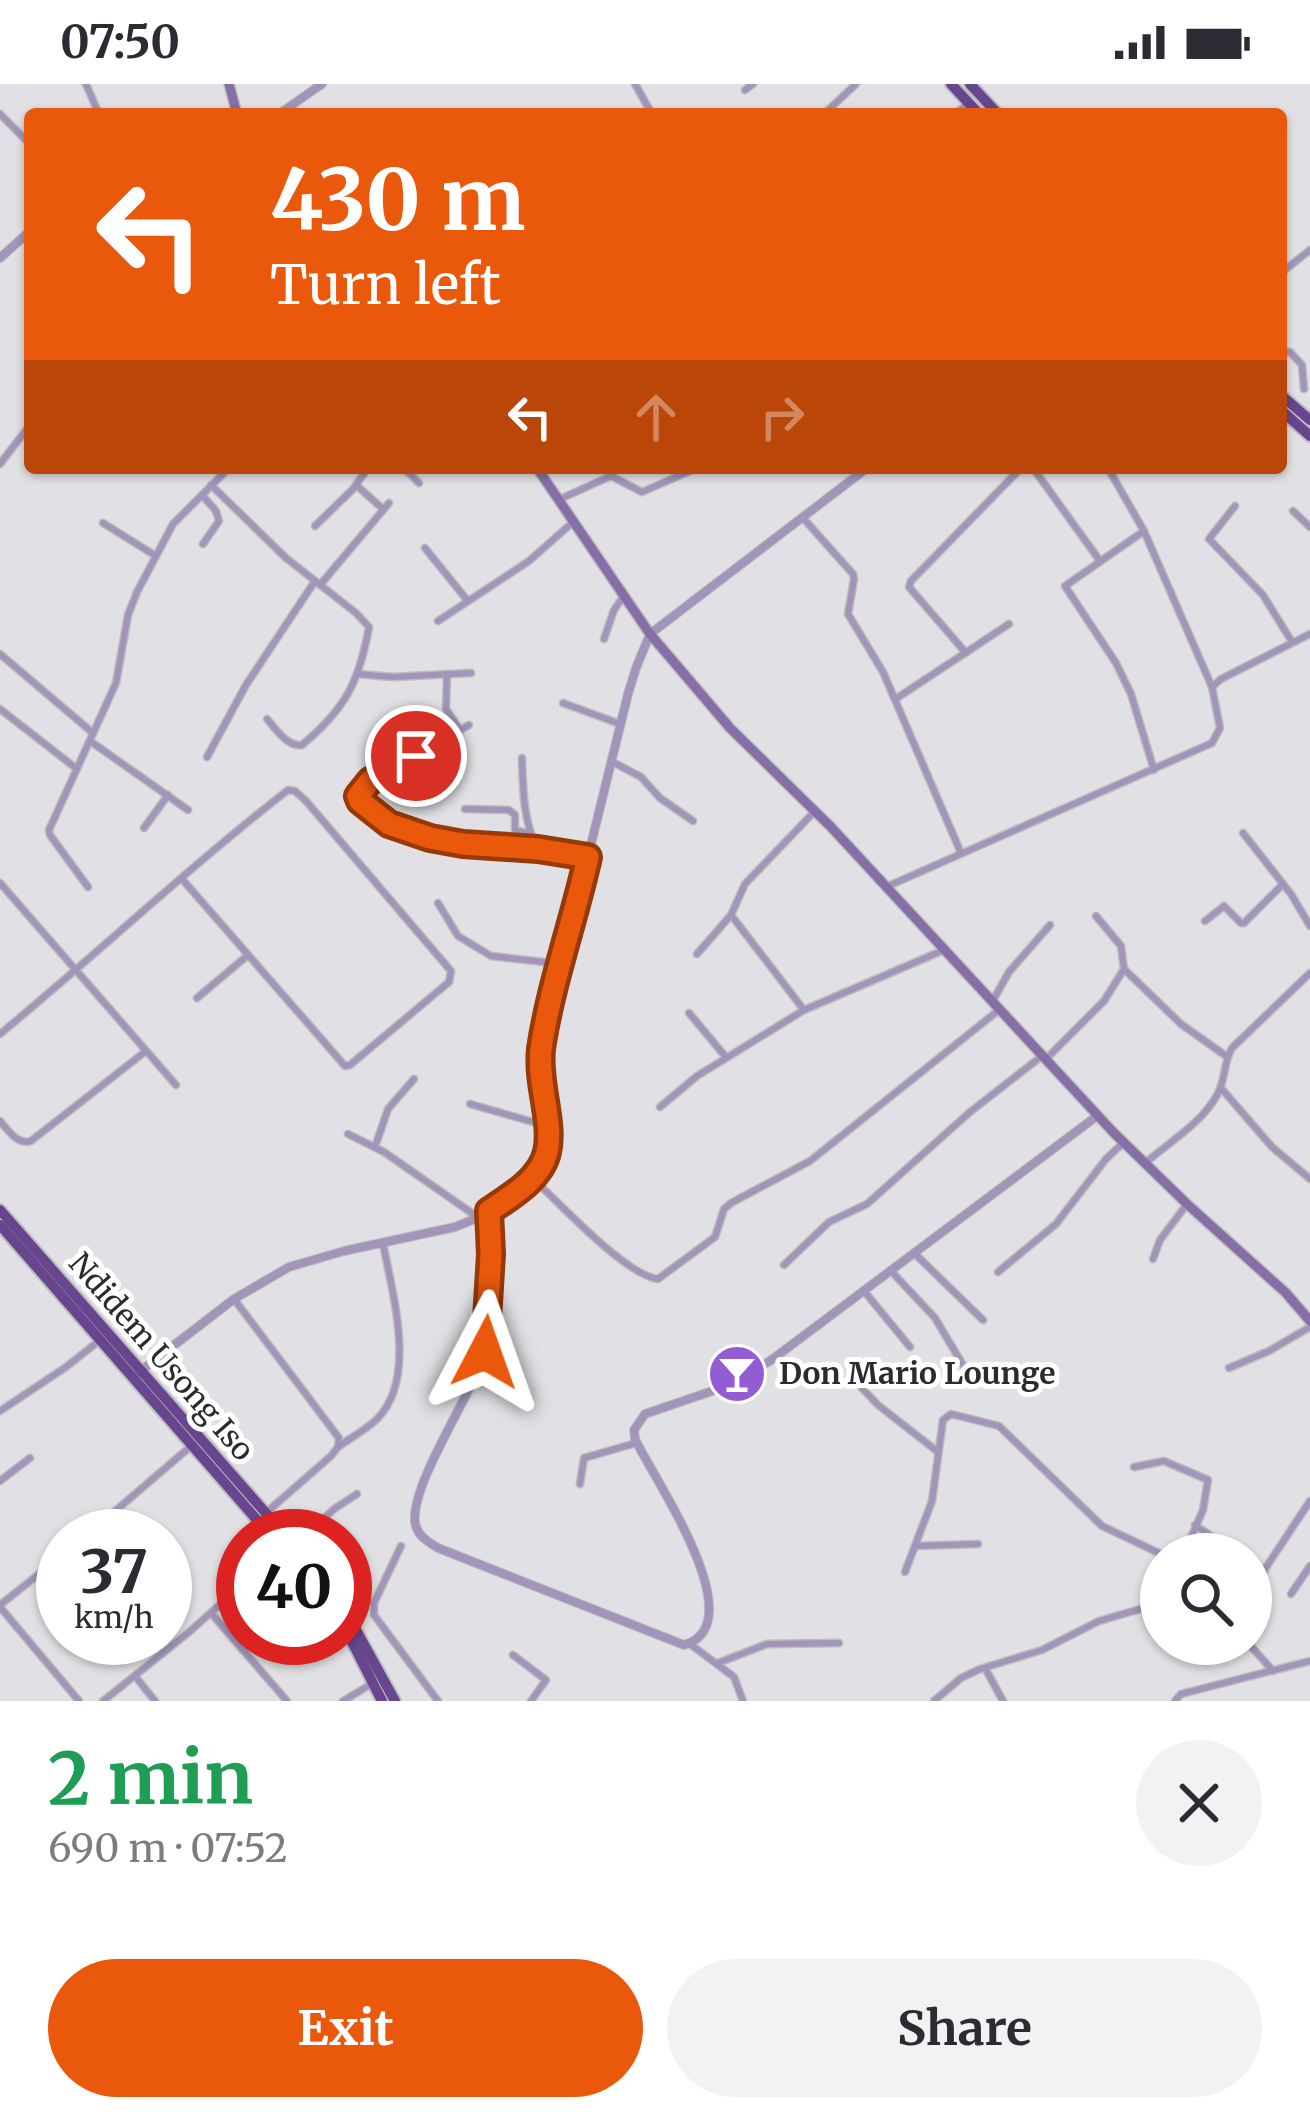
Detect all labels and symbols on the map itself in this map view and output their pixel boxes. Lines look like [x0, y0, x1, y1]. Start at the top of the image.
pin [365, 705, 467, 807]
street label: Ndidem Usong Iso [61, 1245, 262, 1468]
position arrow [422, 1289, 548, 1415]
bar icon: Don Mario Lounge [706, 1343, 768, 1405]
place label: Don Mario Lounge [779, 1354, 1055, 1392]
speed limit sign: 40 [216, 1509, 372, 1665]

